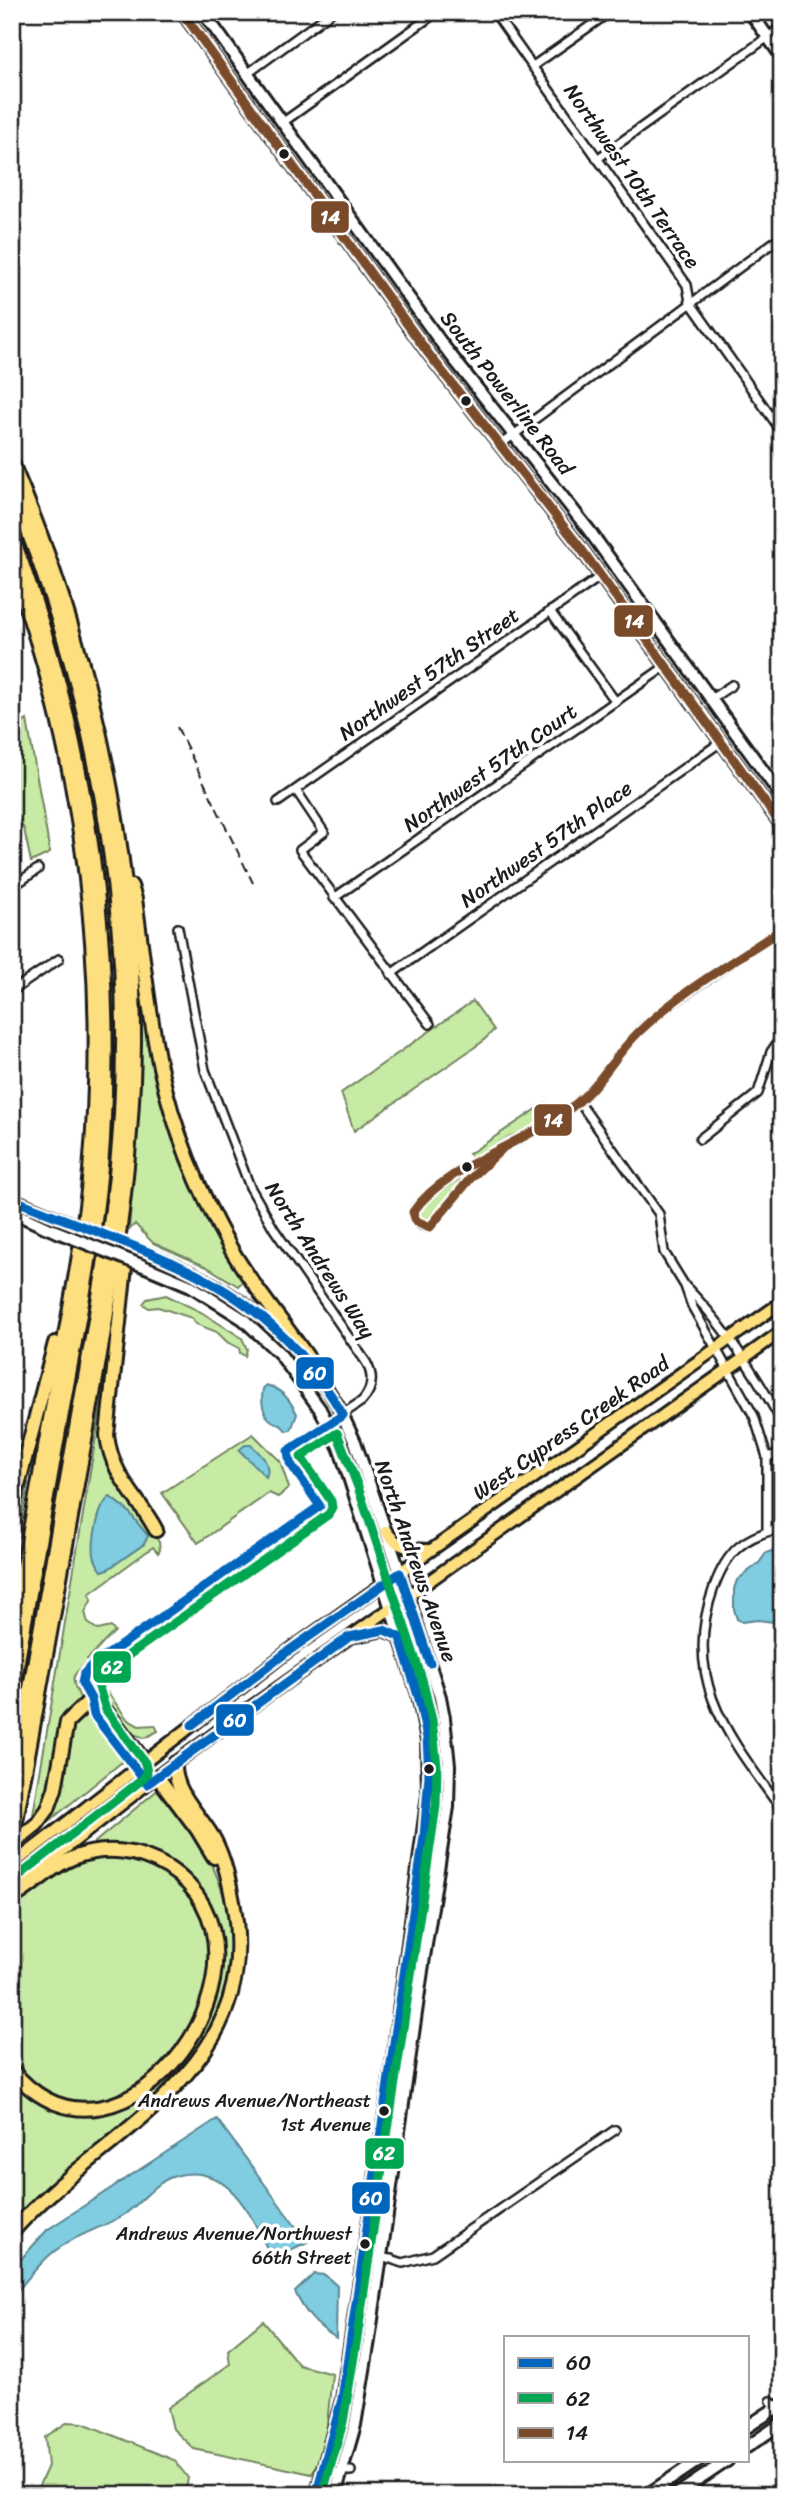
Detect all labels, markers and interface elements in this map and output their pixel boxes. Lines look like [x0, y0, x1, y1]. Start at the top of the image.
street label: Northwest 10th Terrace [553, 75, 711, 277]
unlabelled marker [277, 147, 291, 161]
line badge: 14 [310, 200, 350, 234]
text: 14 [320, 201, 340, 234]
street label: South Powerline Road [430, 302, 585, 485]
unlabelled marker [459, 394, 473, 408]
street label: Northwest 57th Street [330, 597, 528, 751]
line badge: 14 [613, 604, 654, 638]
text: 14 [624, 605, 644, 638]
street label: Northwest 57th Court [395, 693, 585, 843]
street label: Northwest 57th Place [452, 770, 641, 918]
line badge: 14 [533, 1103, 573, 1137]
text: 14 [543, 1104, 563, 1137]
unlabelled marker [460, 1160, 474, 1174]
street label: North Andrews Way [254, 1173, 386, 1347]
street label: West Cypress Creek Road [464, 1344, 679, 1511]
line badge: 60 [295, 1356, 335, 1390]
text: 60 [303, 1357, 326, 1390]
street label: North Andrews Avenue [363, 1454, 469, 1668]
line badge: 62 [92, 1650, 132, 1684]
text: 62 [100, 1651, 123, 1684]
line badge: 60 [215, 1703, 255, 1737]
text: 60 [223, 1704, 246, 1737]
unlabelled marker [422, 1762, 436, 1776]
place label: Andrews Avenue/Northeast 1st Avenue [137, 2084, 371, 2141]
marker: Andrews Avenue/Northeast 1st Avenue [377, 2104, 391, 2118]
line badge: 62 [364, 2137, 405, 2170]
text: 62 [372, 2137, 395, 2170]
line badge: 60 [351, 2181, 391, 2215]
text: 60 [359, 2182, 382, 2215]
place label: Andrews Avenue/Northwest 66th Street [115, 2217, 353, 2274]
marker: Andrews Avenue/Northwest 66th Street [358, 2237, 372, 2251]
legend [504, 2336, 748, 2462]
text: 60 [566, 2344, 591, 2382]
text: 62 [566, 2380, 590, 2418]
text: 14 [566, 2414, 588, 2452]

